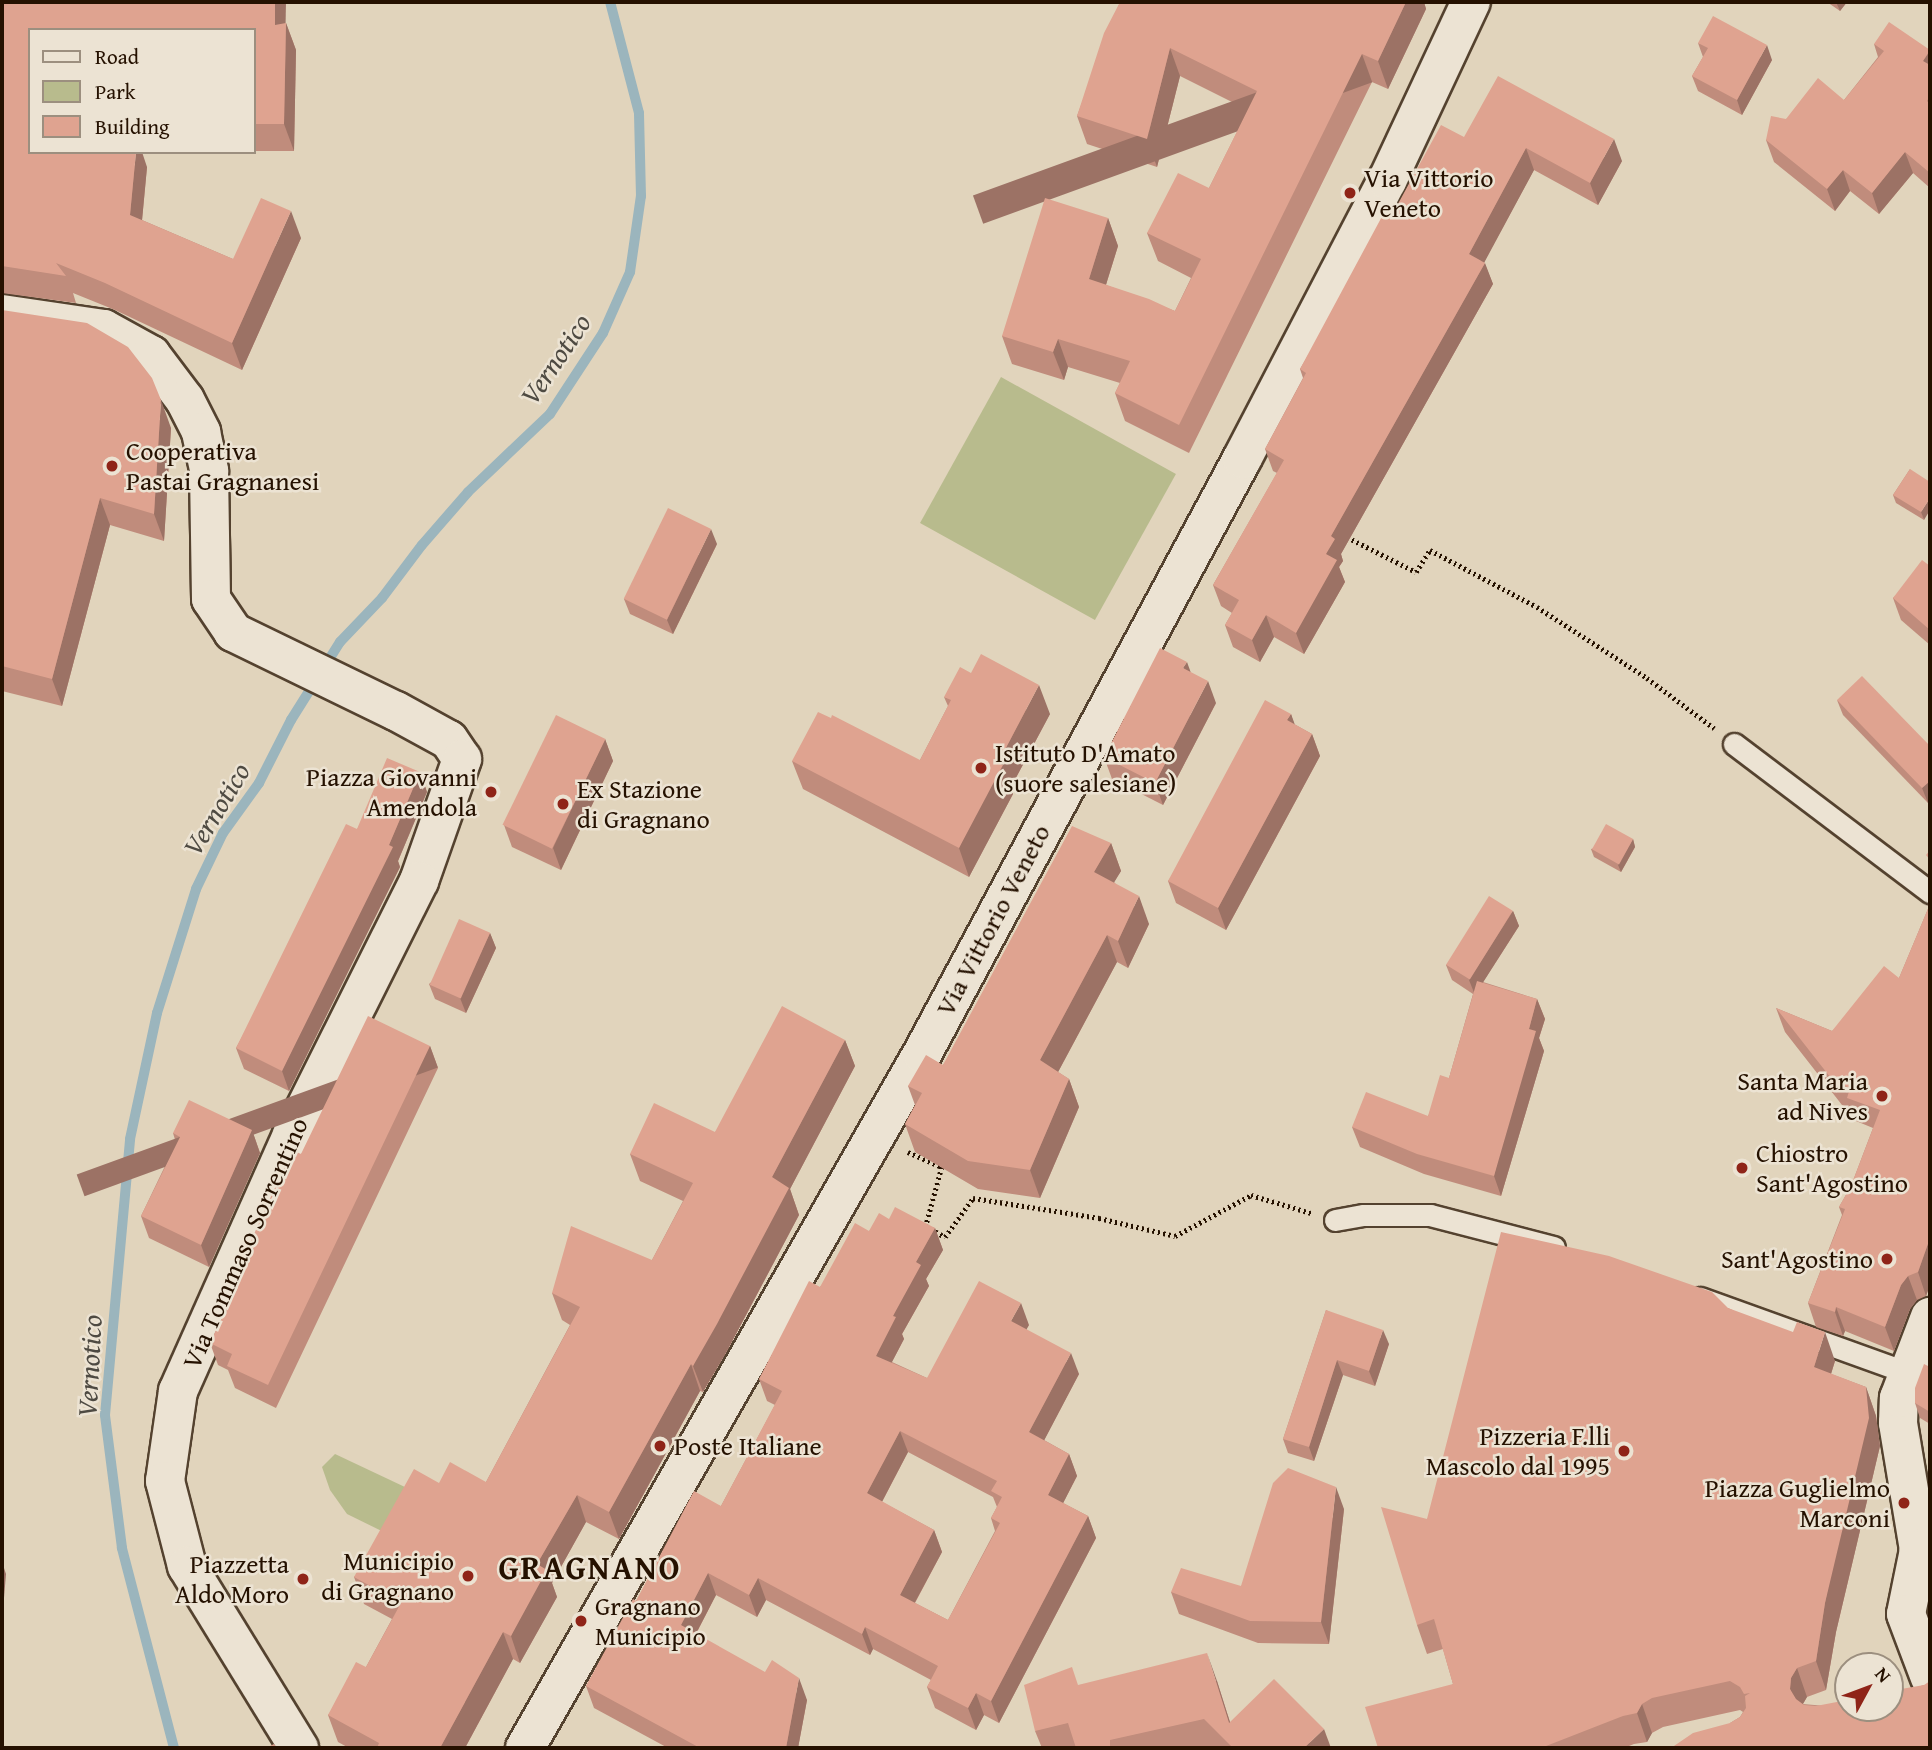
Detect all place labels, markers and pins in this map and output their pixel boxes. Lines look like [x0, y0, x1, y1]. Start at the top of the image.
place label: Via Vittorio Veneto [1364, 162, 1494, 224]
marker: Via Vittorio Veneto [1342, 185, 1358, 201]
place label: Cooperativa Pastai Gragnanesi [126, 435, 319, 496]
marker: Cooperativa Pastai Gragnanesi [104, 458, 120, 474]
place label: Istituto D'Amato (suore salesiane) [995, 737, 1176, 798]
marker: Istituto D'Amato (suore salesiane) [973, 760, 989, 776]
place label: Piazza Giovanni Amendola [306, 761, 477, 822]
place label: Ex Stazione di Gragnano [577, 773, 710, 834]
marker: Piazza Giovanni Amendola [483, 784, 499, 800]
marker: Ex Stazione di Gragnano [555, 796, 571, 812]
place label: Santa Maria ad Nives [1737, 1065, 1868, 1126]
marker: Santa Maria ad Nives [1874, 1088, 1890, 1104]
place label: Chiostro Sant'Agostino [1756, 1137, 1908, 1198]
marker: Chiostro Sant'Agostino [1734, 1160, 1750, 1176]
place label: Sant'Agostino [1721, 1243, 1873, 1275]
marker: Sant'Agostino [1879, 1251, 1895, 1267]
place label: Pizzeria F.lli Mascolo dal 1995 [1426, 1420, 1610, 1482]
place label: Poste Italiane [674, 1430, 822, 1462]
marker: Poste Italiane [652, 1438, 668, 1454]
marker: Pizzeria F.lli Mascolo dal 1995 [1616, 1443, 1632, 1459]
place label: Piazza Guglielmo Marconi [1705, 1472, 1890, 1534]
marker: Piazza Guglielmo Marconi [1896, 1495, 1912, 1511]
place label: Municipio di Gragnano [321, 1545, 454, 1606]
place label: Piazzetta Aldo Moro [175, 1548, 289, 1610]
marker: Municipio di Gragnano [460, 1568, 476, 1584]
marker: Piazzetta Aldo Moro [295, 1571, 311, 1587]
place label: Gragnano Municipio [595, 1590, 706, 1652]
marker: Gragnano Municipio [573, 1613, 589, 1629]

